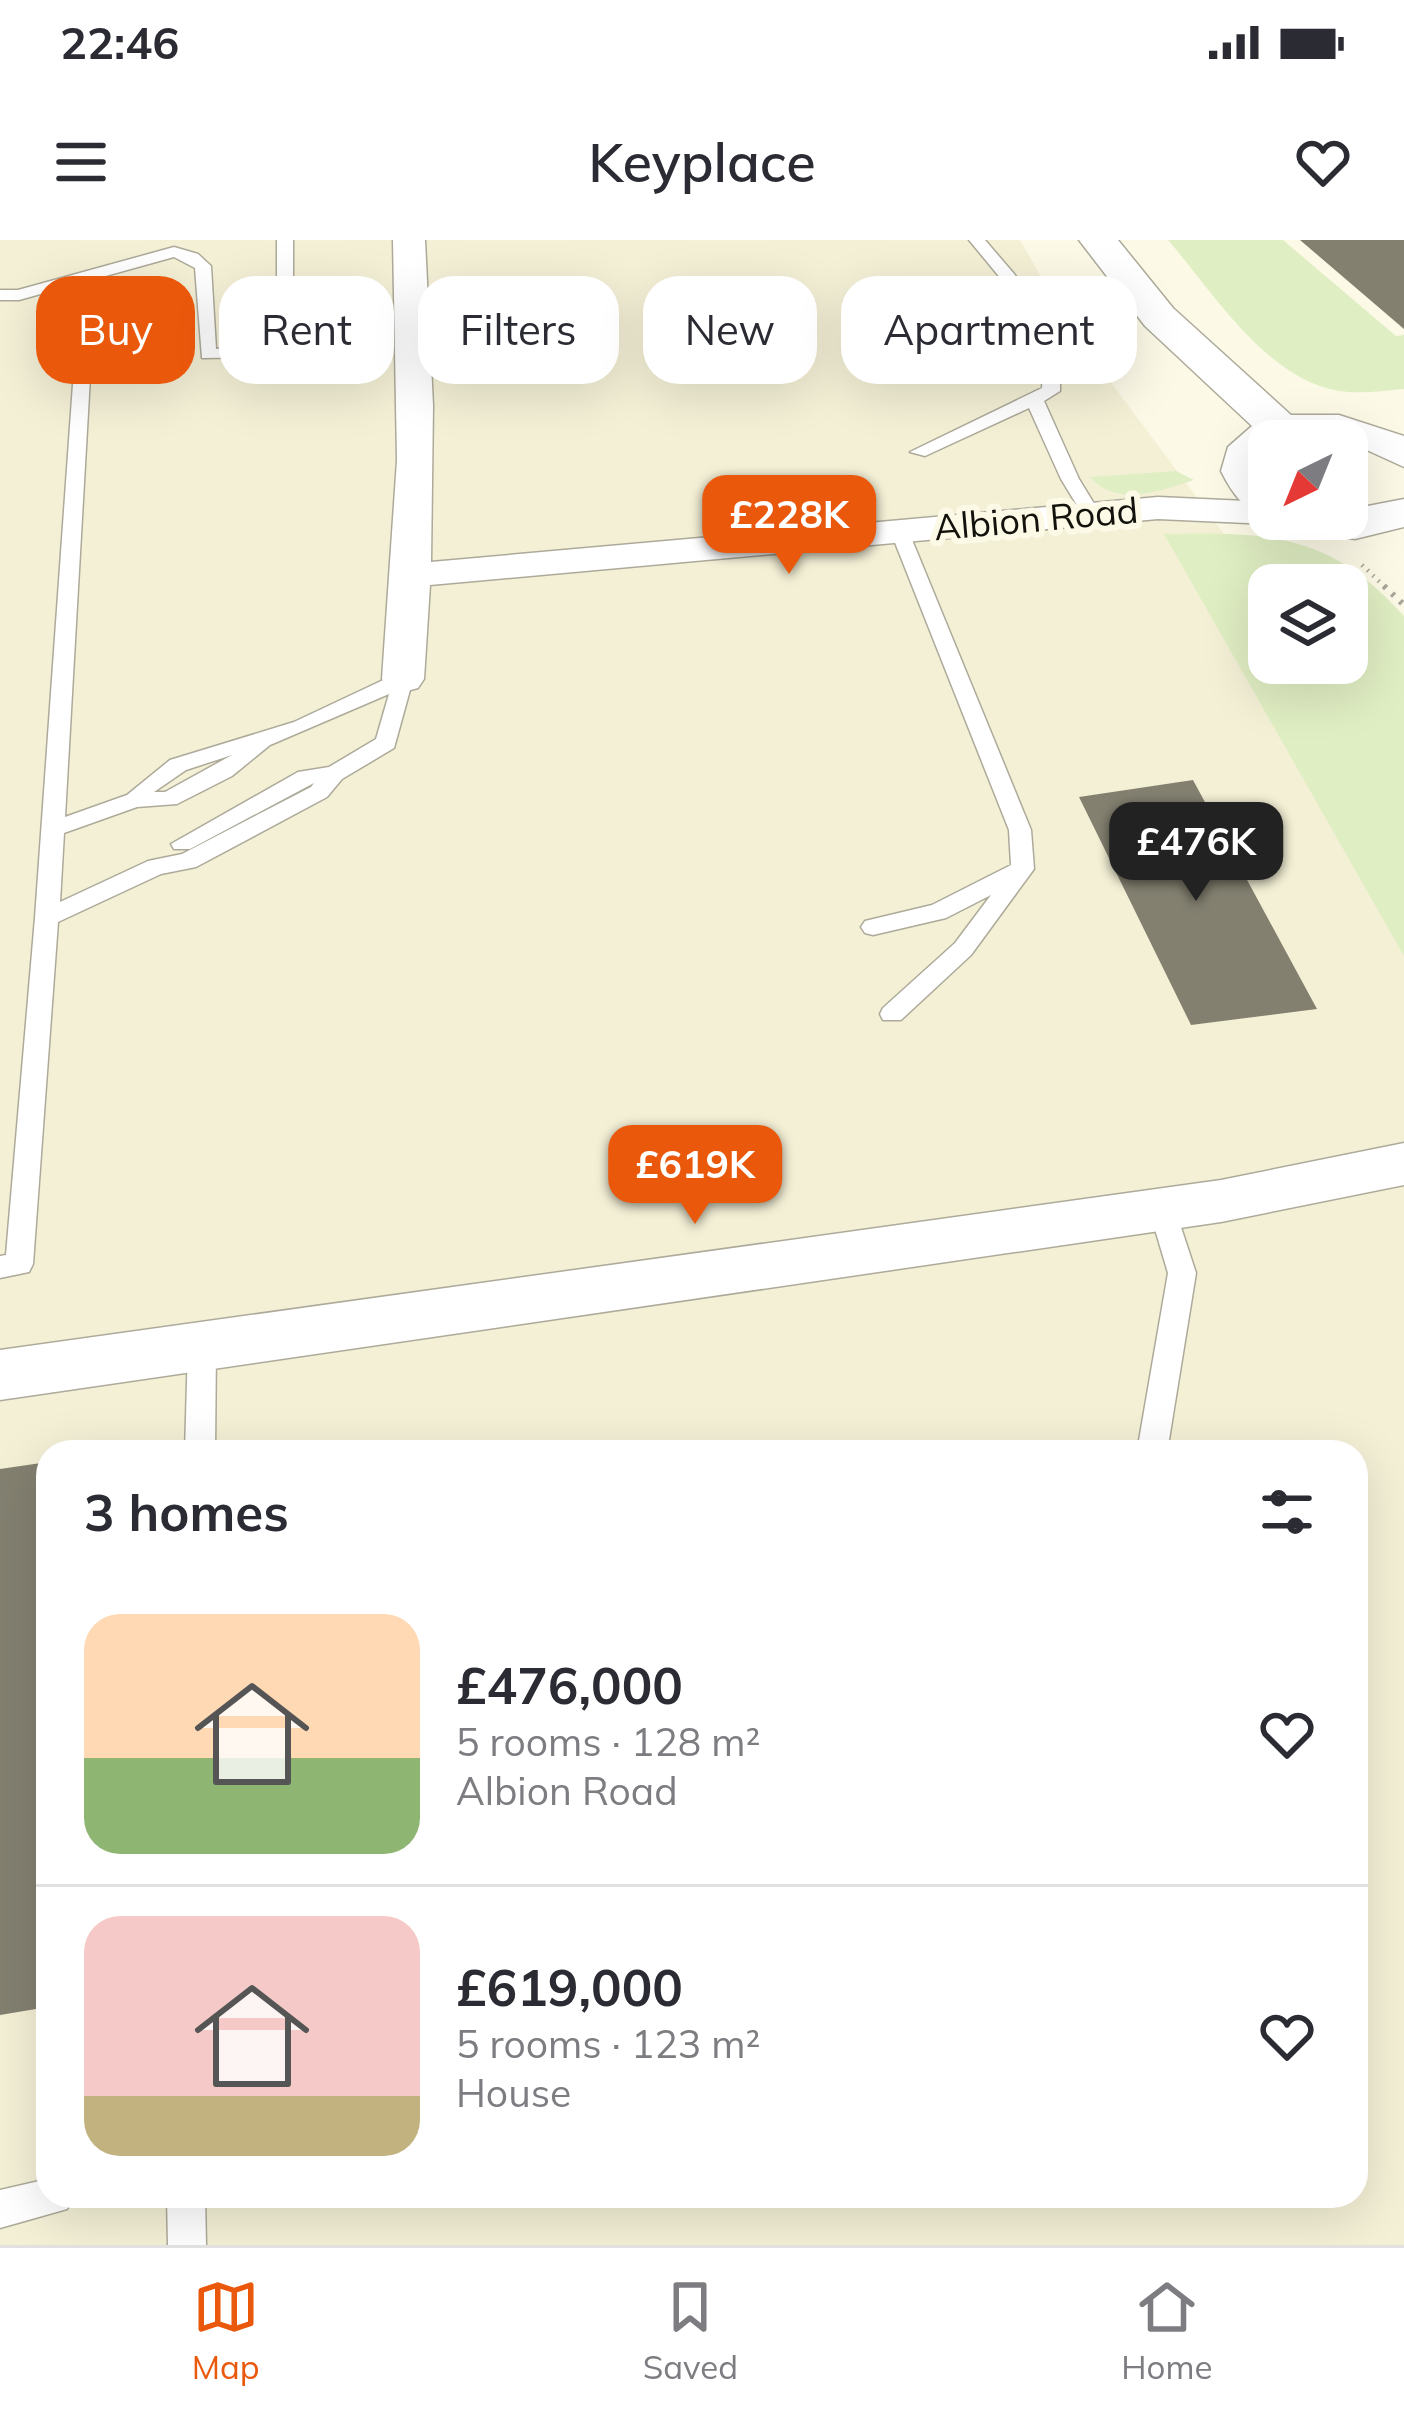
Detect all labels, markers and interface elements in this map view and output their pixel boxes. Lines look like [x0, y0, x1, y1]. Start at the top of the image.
text: 22:46 [60, 14, 179, 70]
text: Keyplace [588, 128, 816, 196]
icon: menu [48, 129, 114, 195]
icon: heart [1290, 129, 1356, 195]
chip: Buy [36, 276, 195, 384]
chip: Rent [219, 276, 394, 384]
chip: Filters [418, 276, 619, 384]
chip: New [643, 276, 817, 384]
chip: Apartment [841, 276, 1137, 384]
north arrow [1248, 420, 1368, 540]
map controls [1248, 420, 1368, 684]
pin: £228K [705, 475, 873, 577]
street label: Albion Road [932, 487, 1140, 549]
text: £228K [729, 489, 849, 538]
button: layers [1248, 564, 1368, 684]
pin: £476K [1112, 802, 1280, 904]
text: £476K [1136, 816, 1256, 865]
pin: £619K [611, 1125, 779, 1227]
text: £619K [635, 1139, 755, 1188]
icon: filters [1254, 1479, 1320, 1545]
text: 3 homes [84, 1480, 289, 1544]
text: £476,000 [456, 1653, 683, 1717]
icon: home [180, 1662, 324, 1806]
icon: heart [1254, 1701, 1320, 1767]
text: 5 rooms · 128 m² [456, 1717, 760, 1766]
text: Albion Road [456, 1766, 678, 1815]
text: £619,000 [456, 1955, 683, 2019]
icon: home [180, 1964, 324, 2108]
icon: heart [1254, 2003, 1320, 2069]
text: 5 rooms · 123 m² [456, 2019, 760, 2068]
text: House [456, 2068, 571, 2117]
tab: Map [192, 2274, 260, 2387]
tab: Saved [643, 2274, 738, 2387]
tab: Home [1121, 2274, 1212, 2387]

